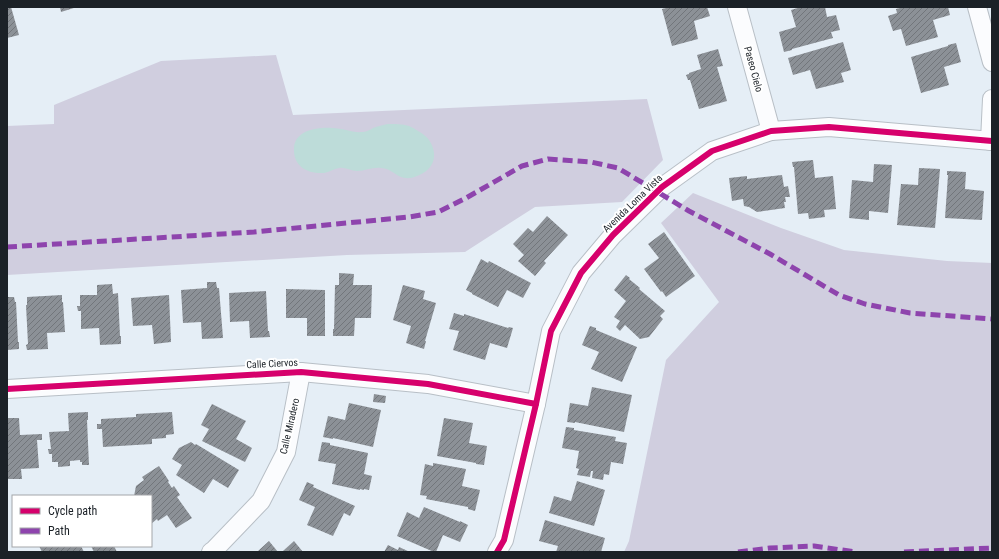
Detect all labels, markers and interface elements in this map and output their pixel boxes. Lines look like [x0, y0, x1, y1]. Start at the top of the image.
street label: Paseo Cielo [742, 45, 765, 93]
street label: Avenida Loma Vista [600, 172, 664, 234]
street label: Calle Ciervos [246, 357, 299, 370]
street label: Calle Miradero [278, 397, 301, 455]
legend [12, 495, 152, 547]
text: Cycle path [48, 504, 98, 518]
text: Path [48, 524, 70, 538]

